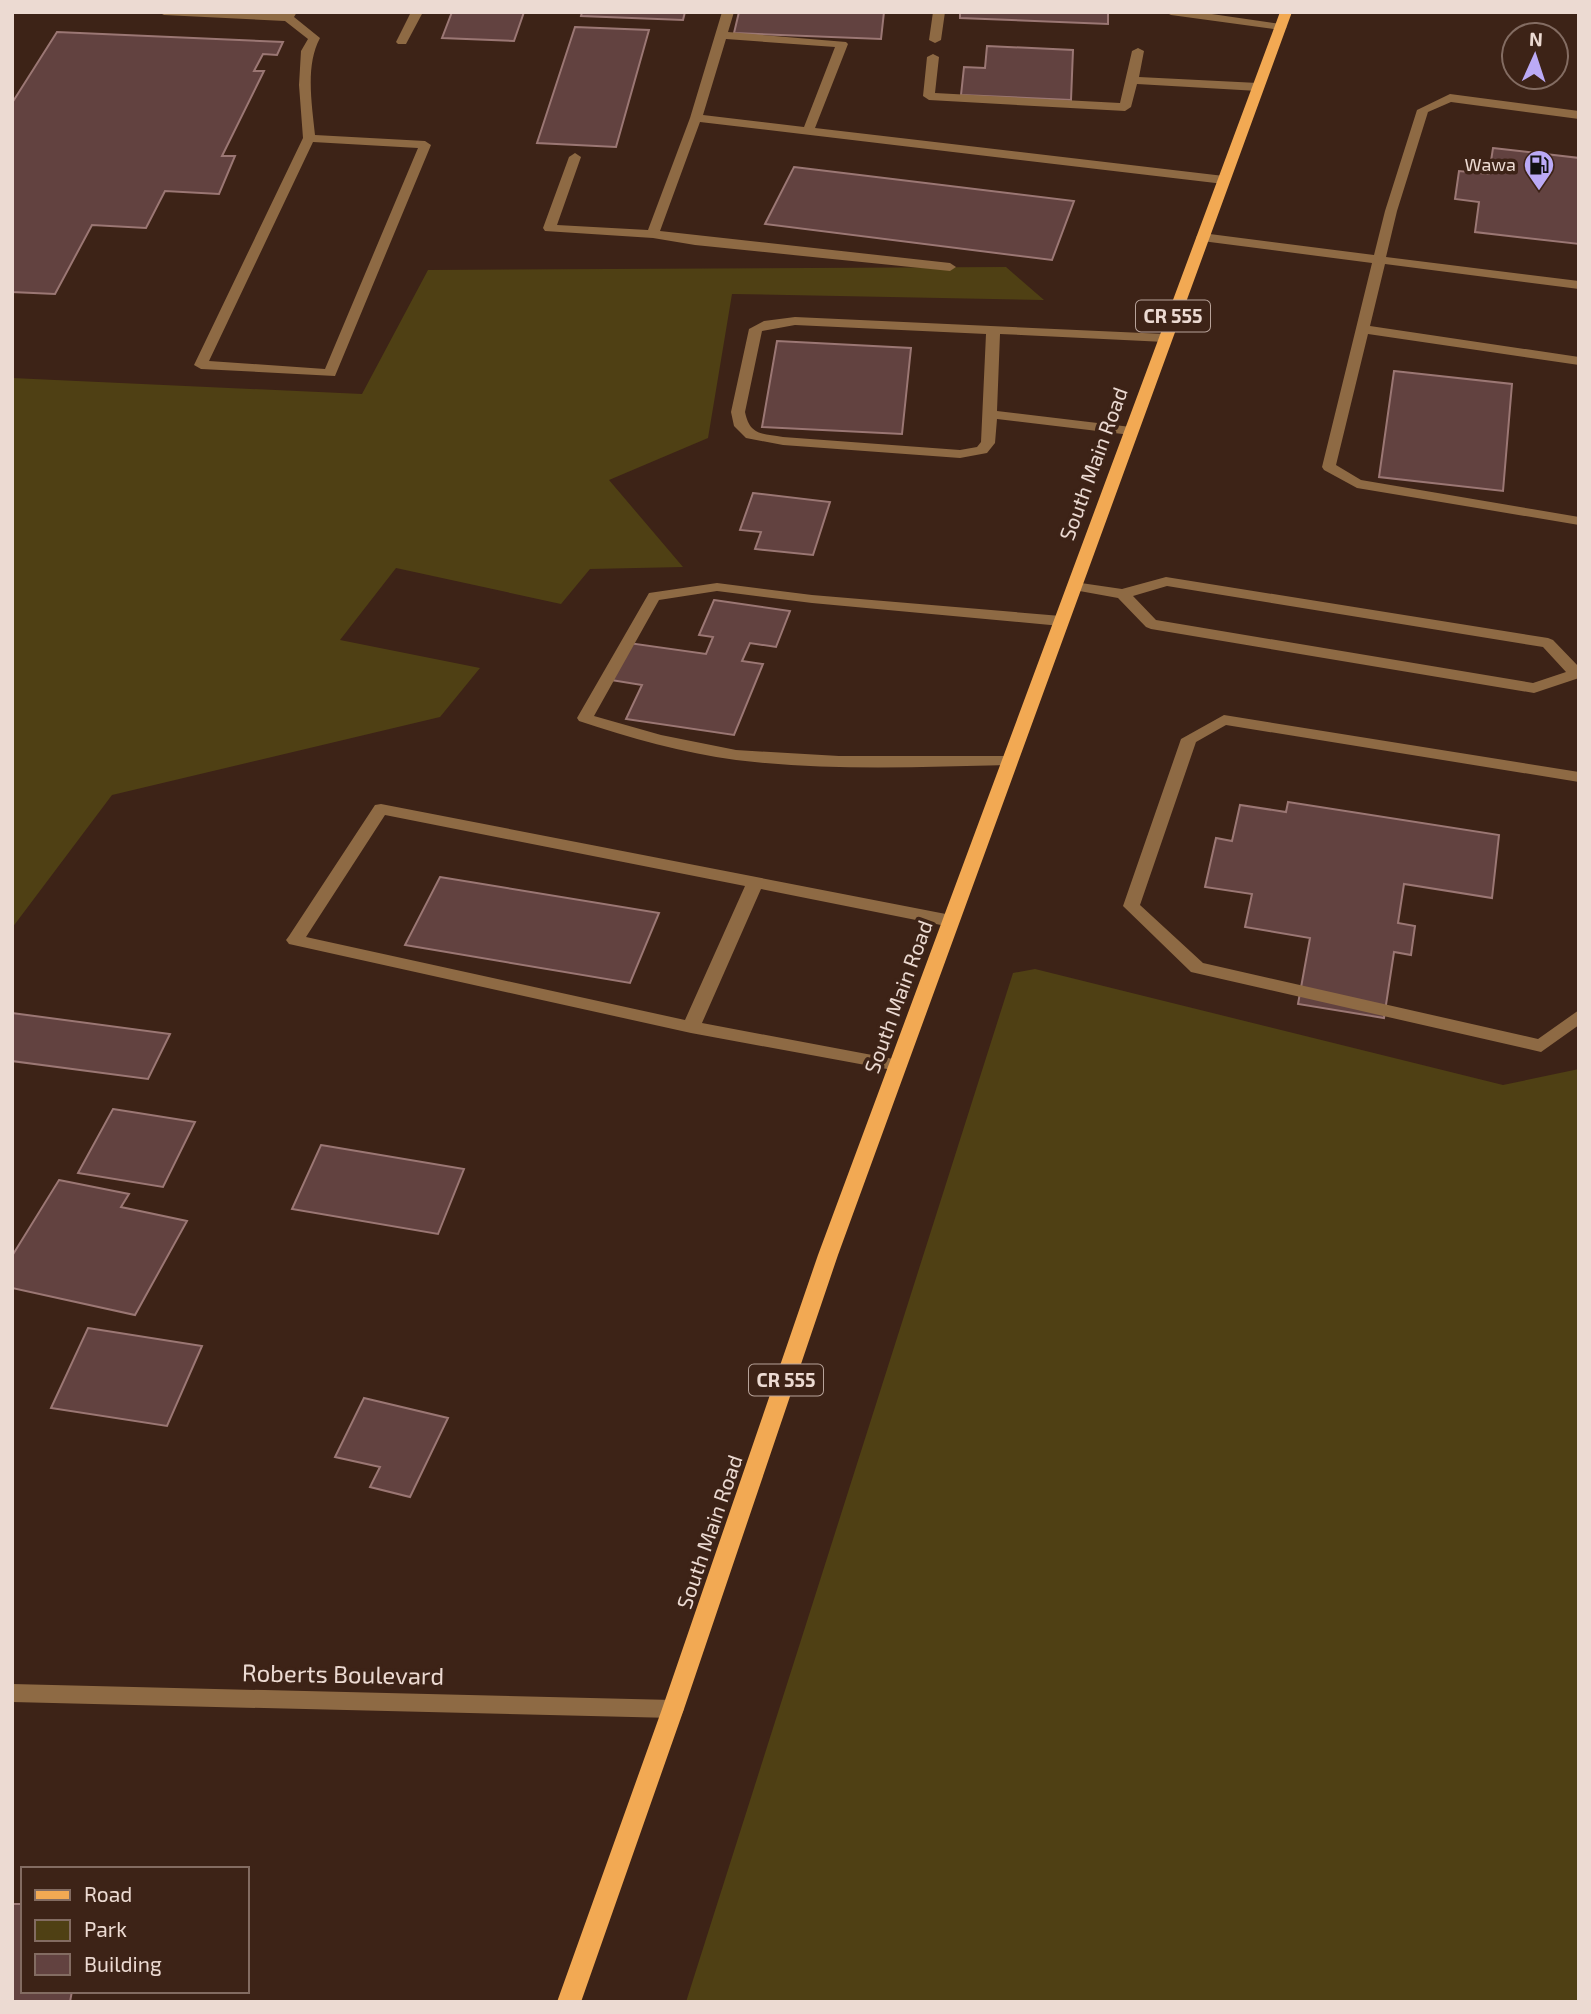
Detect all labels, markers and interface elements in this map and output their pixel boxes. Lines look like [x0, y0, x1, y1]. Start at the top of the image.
north arrow [1500, 21, 1570, 91]
text: N [1528, 27, 1543, 50]
fuel station icon: Wawa [1522, 148, 1556, 192]
place label: Wawa [1465, 153, 1516, 175]
road number: CR 555 [1136, 300, 1210, 332]
street label: South Main Road [1053, 384, 1132, 543]
street label: South Main Road [858, 917, 937, 1076]
road number: CR 555 [749, 1364, 823, 1396]
street label: South Main Road [671, 1451, 747, 1612]
street label: Roberts Boulevard [242, 1657, 444, 1690]
legend [21, 1867, 248, 1993]
text: Road [84, 1881, 132, 1906]
text: Park [84, 1916, 127, 1941]
text: Building [84, 1951, 162, 1976]

